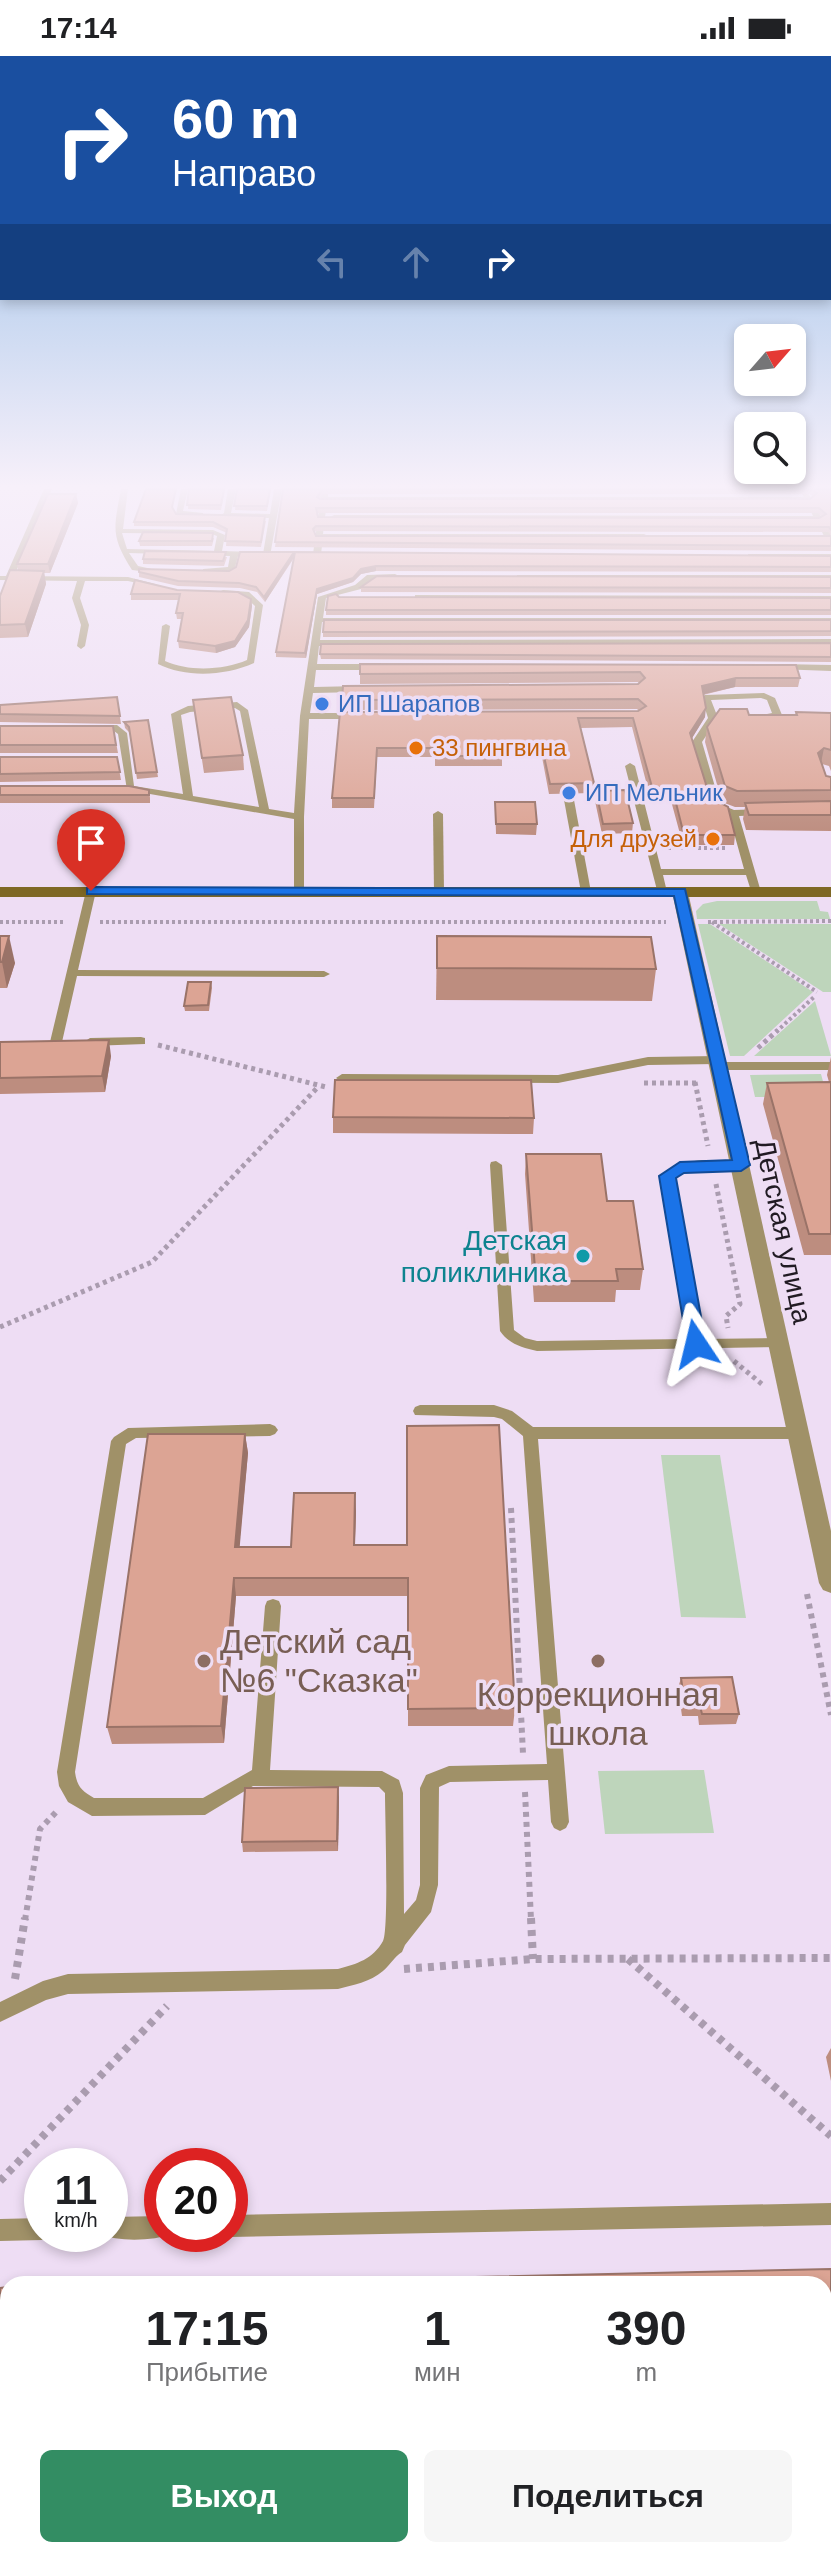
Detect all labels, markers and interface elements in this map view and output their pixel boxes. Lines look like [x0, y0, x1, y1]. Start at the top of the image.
text: 17:14 [40, 11, 117, 44]
text: 60 m [172, 87, 300, 150]
icon: right [40, 88, 144, 192]
text: Направо [172, 153, 316, 194]
icon: left [310, 240, 354, 284]
icon: ahead [394, 240, 438, 284]
icon: right [478, 240, 522, 284]
north arrow [734, 324, 806, 396]
map controls [734, 324, 806, 484]
button: search [734, 412, 806, 484]
place label: ИП Шарапов [338, 690, 480, 717]
marker: ИП Шарапов [313, 695, 331, 713]
place label: 33 пингвина [432, 734, 567, 761]
marker: 33 пингвина [407, 739, 425, 757]
place label: ИП Мельник [585, 779, 723, 806]
marker: ИП Мельник [560, 784, 578, 802]
pin [57, 809, 125, 891]
icon: arrive [69, 821, 113, 865]
place label: Для друзей [571, 825, 697, 852]
marker: Для друзей [704, 830, 722, 848]
street label: Детская улица [749, 1136, 818, 1327]
place label: Детская поликлиника [401, 1225, 567, 1288]
marker: Детская поликлиника [574, 1247, 592, 1265]
position arrow [654, 1302, 738, 1386]
place label: Детский сад №6 "Сказка" [220, 1622, 418, 1699]
marker: Детский сад №6 "Сказка" [195, 1652, 213, 1670]
marker: Коррекционная школа [589, 1652, 607, 1670]
place label: Коррекционная школа [477, 1675, 719, 1752]
speed limit sign: 20 [144, 2148, 248, 2252]
text: 11 [55, 2168, 97, 2212]
text: km/h [54, 2209, 98, 2231]
text: 17:15 [146, 2302, 268, 2355]
text: 1 [424, 2302, 451, 2355]
text: 390 [606, 2302, 686, 2355]
text: Прибытие [146, 2357, 268, 2387]
text: мин [414, 2357, 461, 2387]
text: m [636, 2357, 657, 2387]
button: Выход [40, 2450, 408, 2542]
button: Поделиться [424, 2450, 792, 2542]

